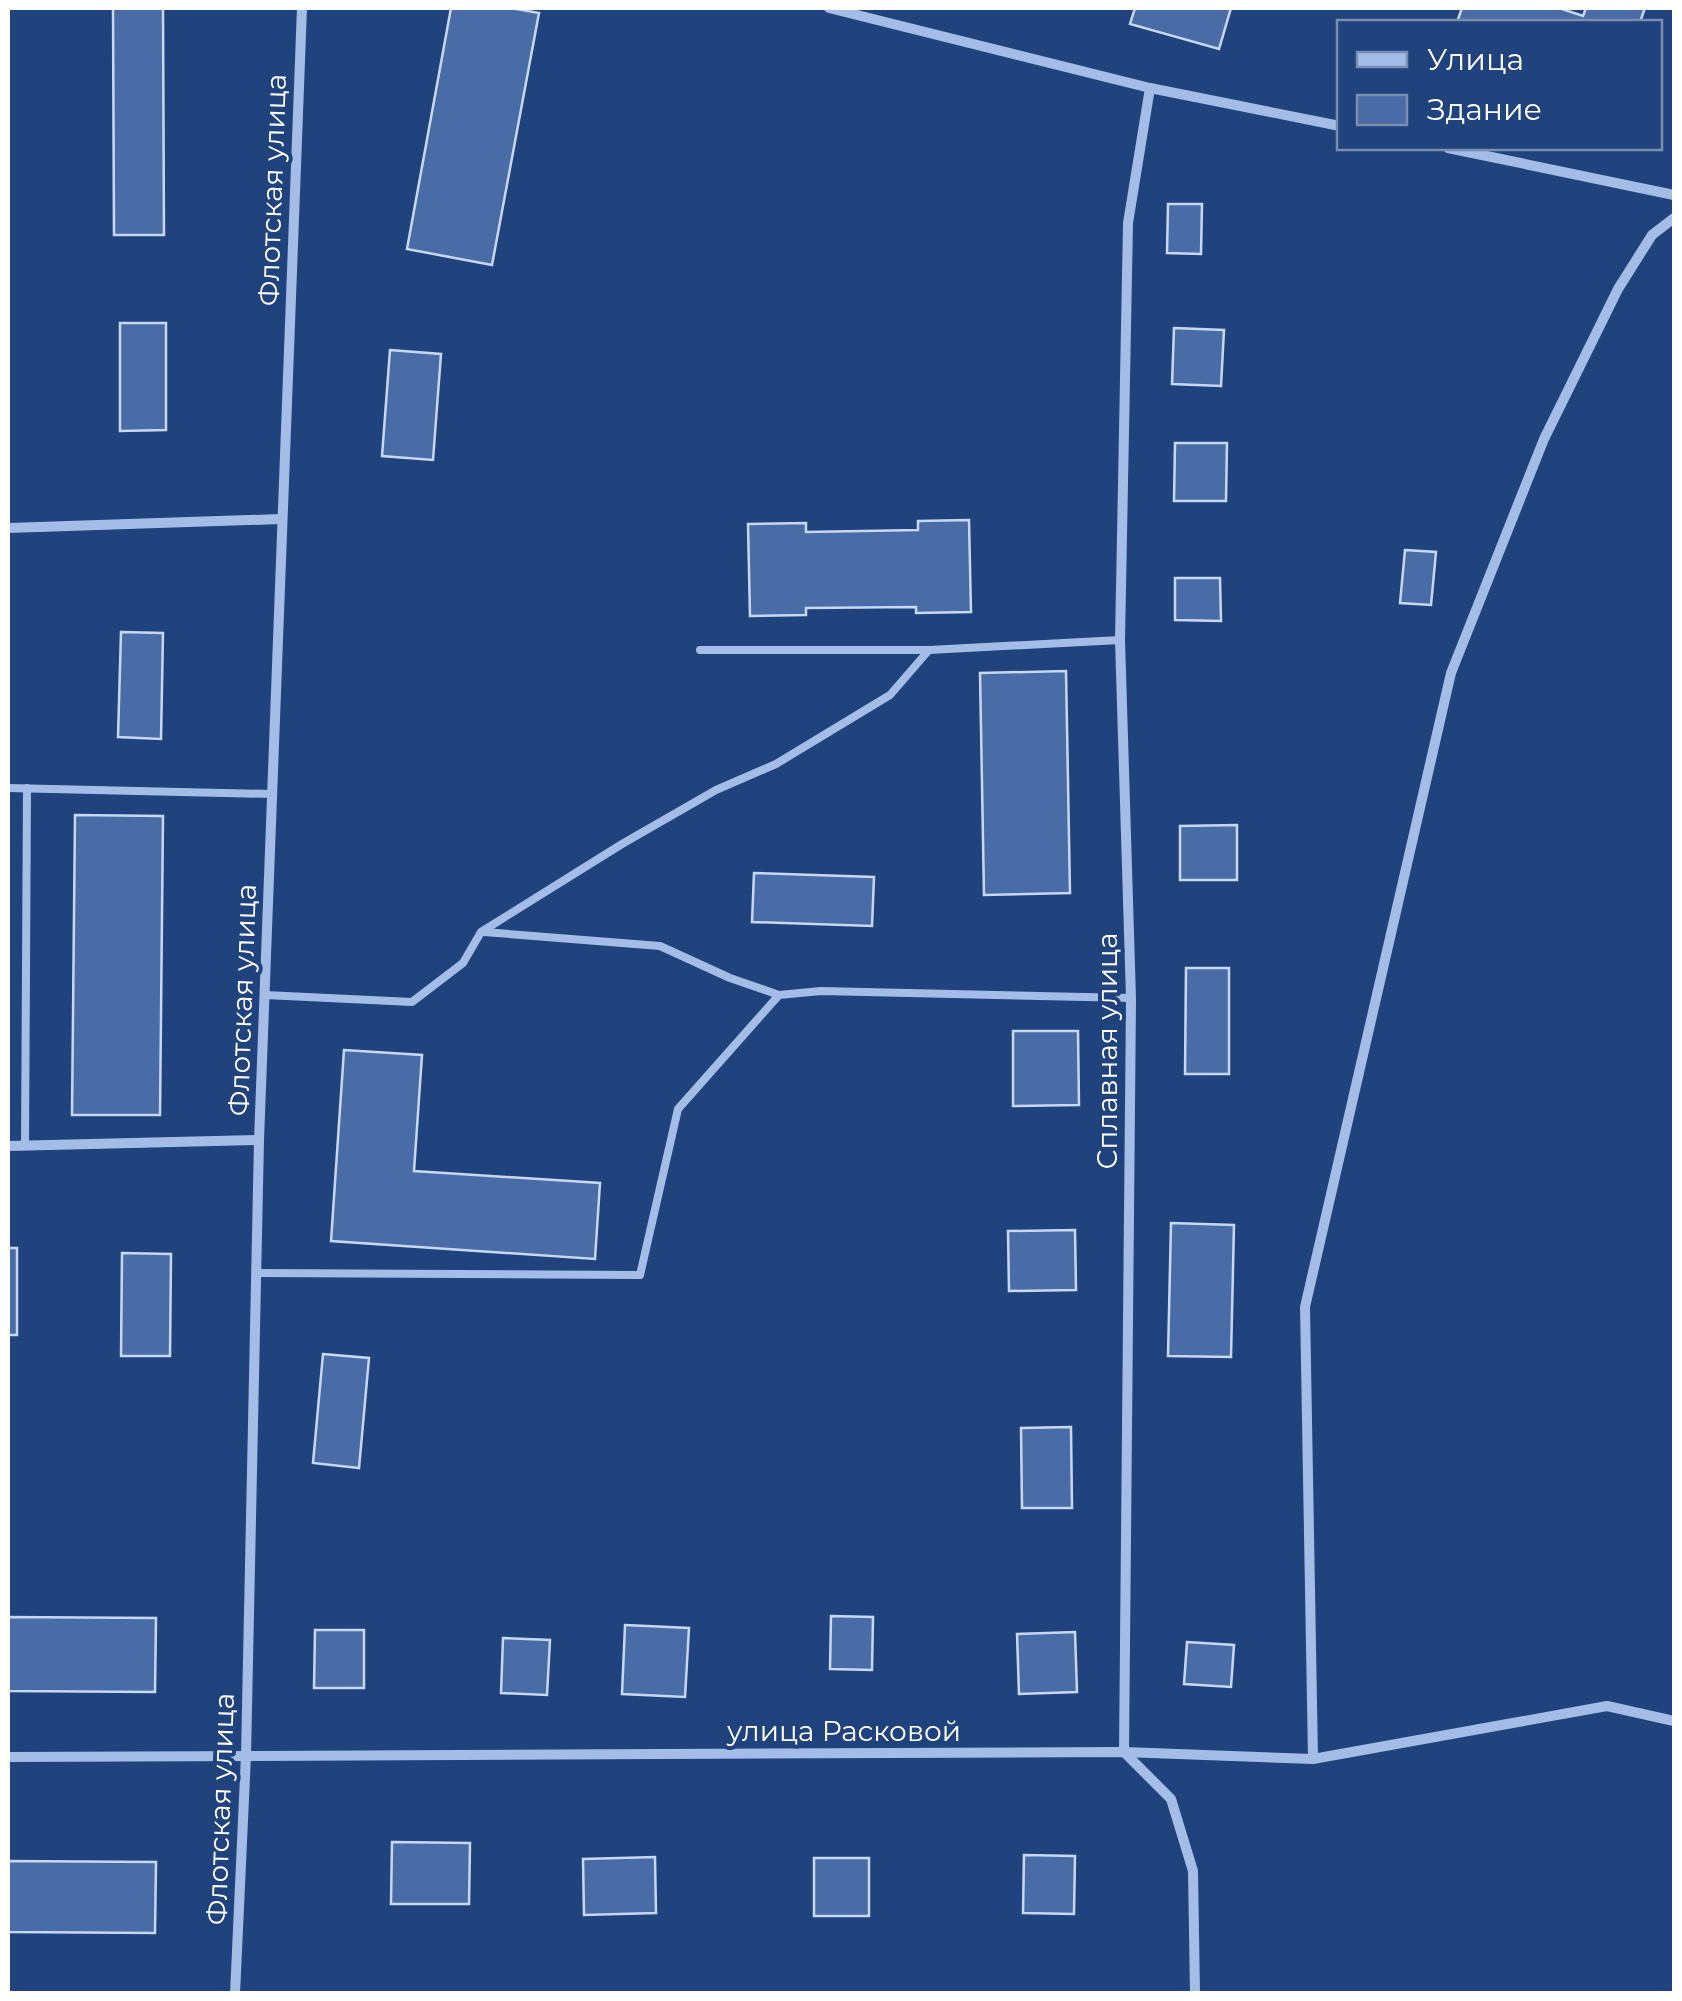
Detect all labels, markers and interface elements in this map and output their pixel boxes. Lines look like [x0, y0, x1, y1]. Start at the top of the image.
legend [1337, 20, 1662, 150]
text: Улица [1427, 41, 1524, 78]
street label: Флотская улица [251, 73, 293, 307]
text: Здание [1427, 91, 1542, 128]
street label: Флотская улица [221, 883, 263, 1117]
street label: Сплавная улица [1090, 933, 1124, 1169]
street label: Флотская улица [199, 1692, 241, 1926]
street label: улица Расковой [726, 1714, 961, 1748]

